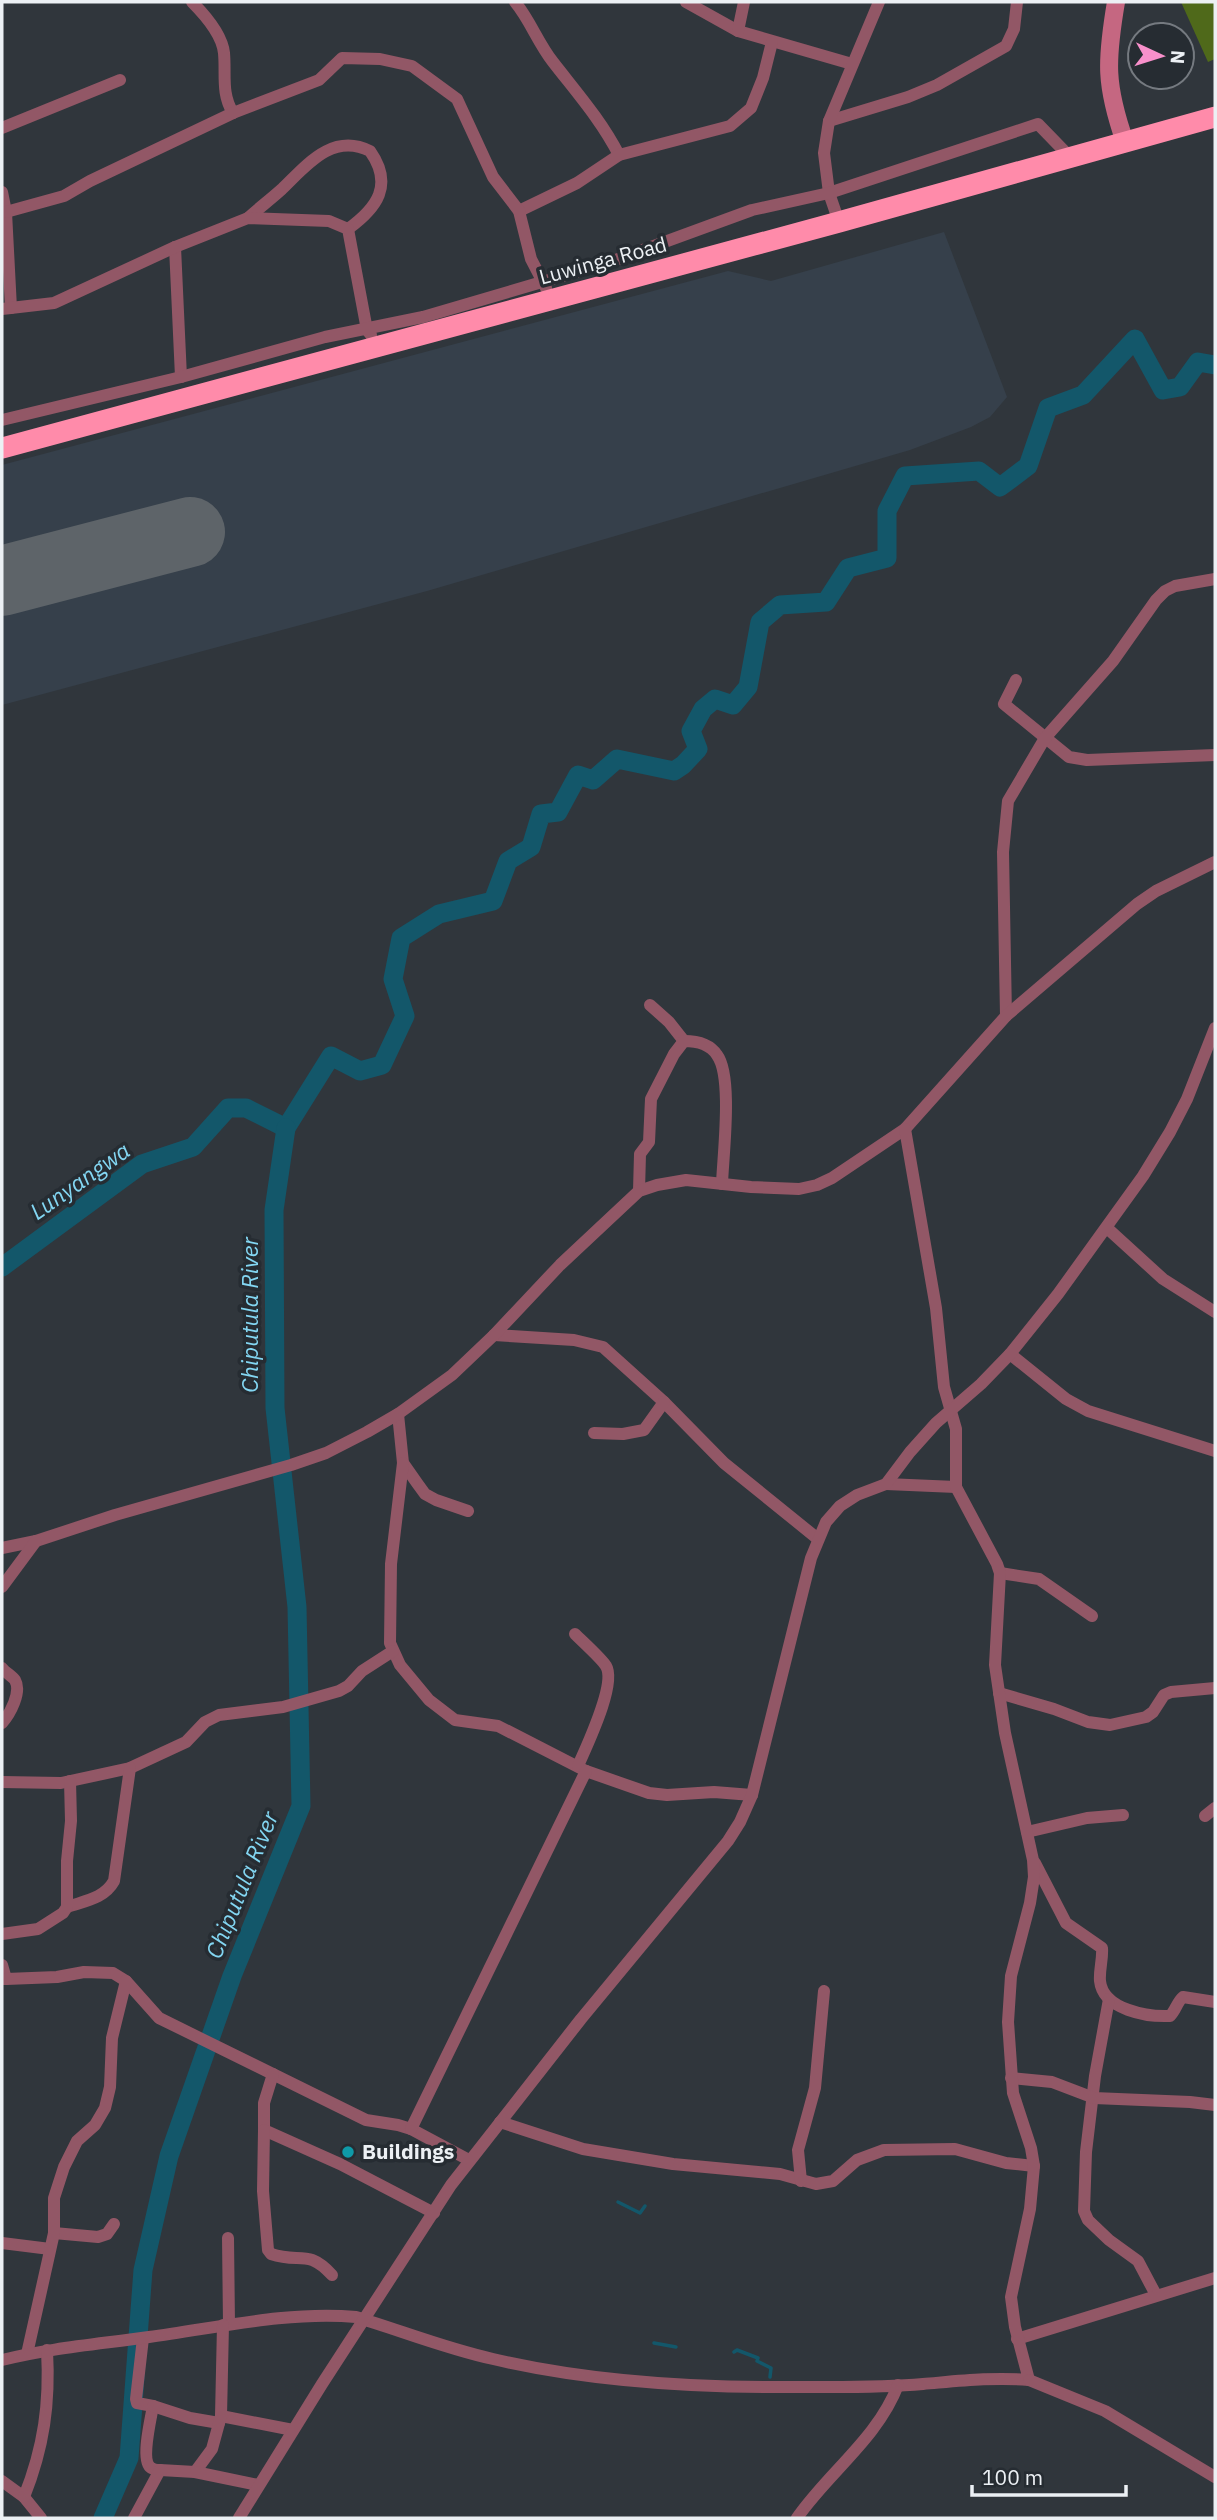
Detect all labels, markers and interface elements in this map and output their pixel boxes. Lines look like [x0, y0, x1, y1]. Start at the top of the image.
north arrow [1126, 21, 1196, 91]
text: N [1166, 49, 1190, 65]
street label: Luwinga Road [536, 230, 670, 291]
water label: Lunyangwa [23, 1135, 135, 1226]
water label: Chiputula River [234, 1237, 264, 1393]
water label: Chiputula River [198, 1806, 284, 1962]
place label: Buildings [362, 2137, 454, 2165]
marker: Buildings [340, 2144, 356, 2160]
scale bar [972, 2454, 1126, 2498]
text: 100 m [982, 2463, 1043, 2491]

